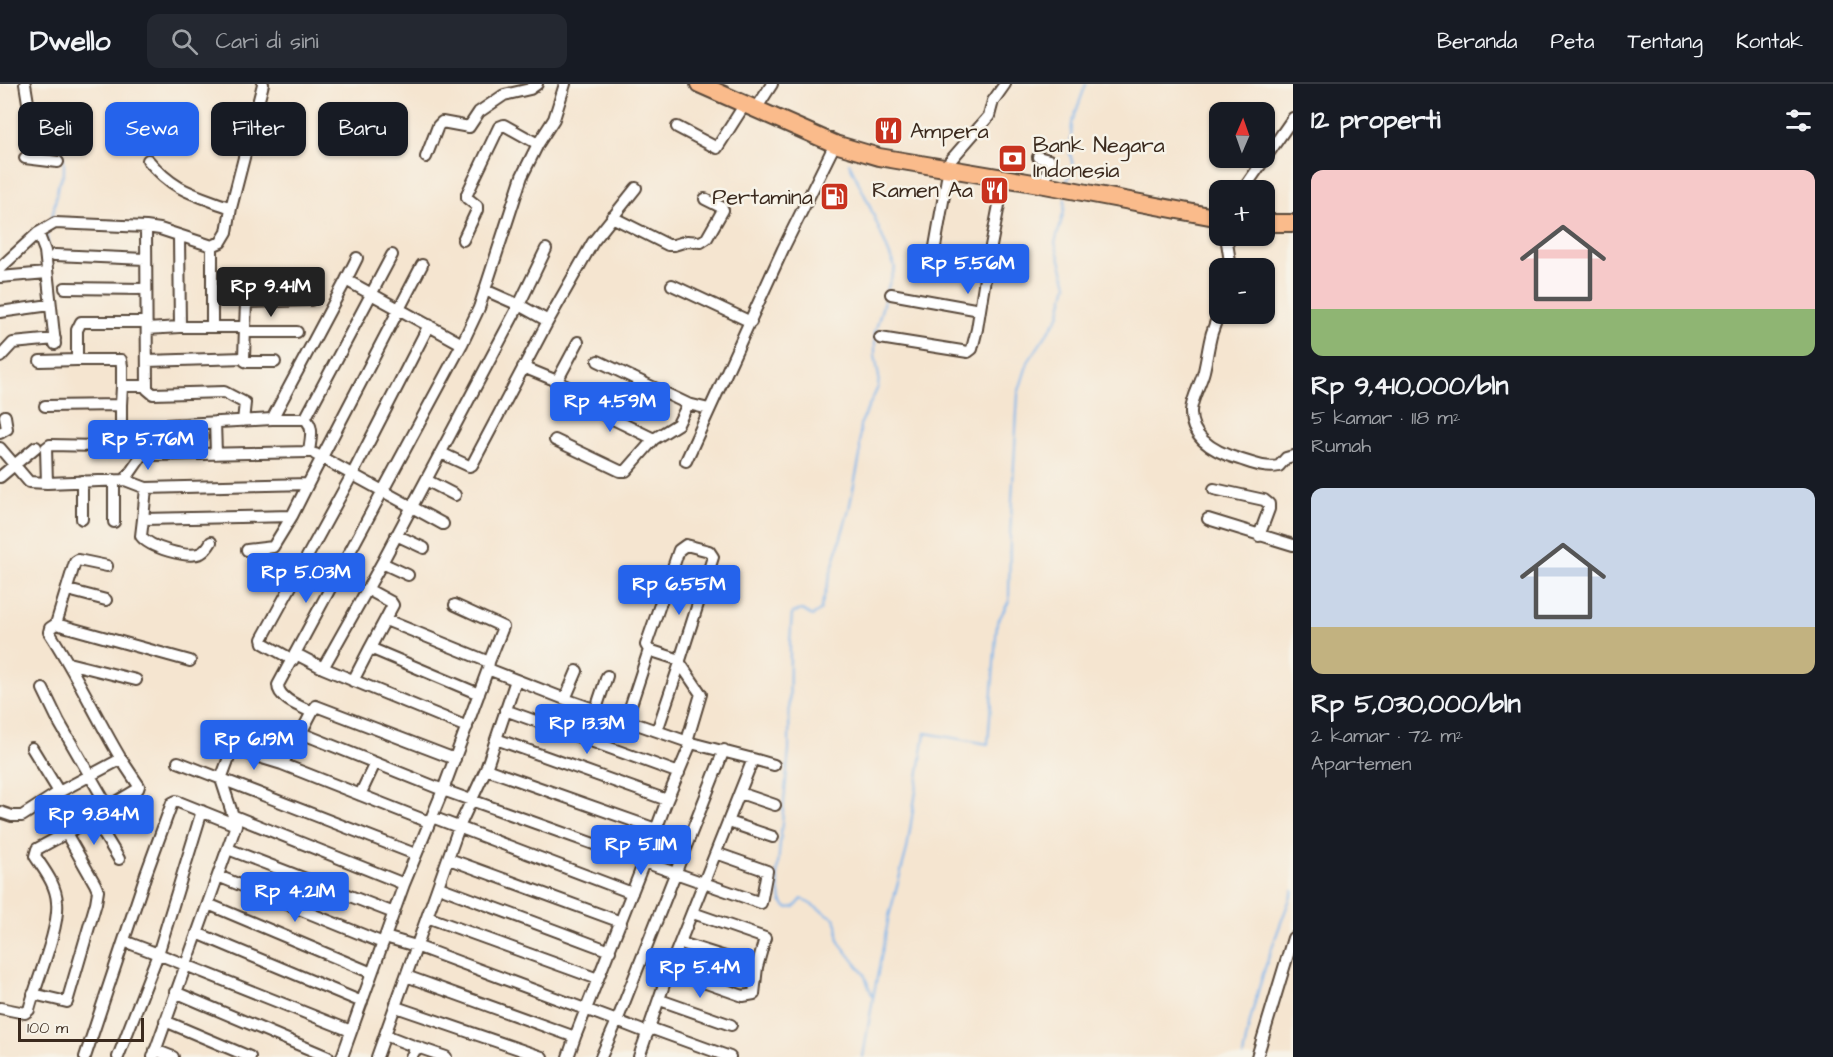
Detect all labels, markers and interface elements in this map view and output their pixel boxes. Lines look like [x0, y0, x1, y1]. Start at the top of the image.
search box [147, 14, 567, 68]
text: Dwello [30, 22, 111, 61]
icon: search [168, 25, 201, 58]
text: Cari di sini [216, 26, 319, 57]
text: Beranda [1437, 27, 1518, 56]
text: Peta [1551, 27, 1594, 56]
text: Tentang [1627, 27, 1703, 56]
text: Kontak [1736, 27, 1803, 56]
chip: Beli [18, 102, 93, 156]
chip: Sewa [105, 102, 199, 156]
chip: Filter [211, 102, 306, 156]
chip: Baru [318, 102, 408, 156]
north arrow [1209, 102, 1275, 168]
map controls [1209, 102, 1275, 324]
text: 12 properti [1311, 102, 1440, 138]
icon: filters [1782, 104, 1815, 137]
restaurant icon: Ampera [873, 115, 905, 147]
place label: Ampera [910, 116, 989, 147]
place label: Bank Negara Indonesia [1033, 130, 1165, 186]
bank icon: Bank Negara Indonesia [996, 142, 1028, 174]
restaurant icon: Ramen Aa [978, 174, 1010, 206]
place label: Ramen Aa [872, 175, 973, 206]
button: + [1209, 180, 1275, 246]
fuel station icon: Pertamina [818, 181, 850, 213]
place label: Pertamina [712, 182, 813, 213]
icon: home [1509, 209, 1617, 317]
pin: Rp 5.56M [906, 244, 1030, 295]
text: Rp 5.56M [921, 249, 1015, 277]
button: − [1209, 258, 1275, 324]
pin: Rp 9.41M [209, 267, 333, 318]
text: Rp 9.41M [231, 272, 311, 300]
text: Rp 9,410,000/bln [1311, 368, 1509, 404]
pin: Rp 4.59M [548, 382, 672, 433]
text: Rp 4.59M [564, 387, 656, 415]
text: 5 kamar · 118 m² [1311, 404, 1460, 432]
pin: Rp 5.76M [86, 420, 210, 471]
text: Rp 5.76M [102, 425, 194, 453]
text: Rumah [1311, 432, 1371, 460]
icon: home [1509, 527, 1617, 635]
pin: Rp 5.03M [244, 553, 368, 604]
text: Rp 5.03M [261, 558, 351, 586]
pin: Rp 6.55M [617, 565, 741, 616]
text: Rp 6.55M [632, 570, 726, 598]
text: Rp 5,030,000/bln [1311, 686, 1521, 722]
pin: Rp 13.3M [525, 704, 649, 755]
text: Rp 13.3M [549, 709, 625, 737]
pin: Rp 6.19M [192, 720, 316, 771]
text: 2 kamar · 72 m² [1311, 722, 1463, 750]
text: Rp 6.19M [214, 725, 294, 753]
text: Apartemen [1311, 750, 1411, 778]
pin: Rp 9.84M [32, 795, 156, 846]
text: Rp 9.84M [49, 800, 139, 828]
pin: Rp 5.11M [579, 825, 703, 876]
text: Rp 5.11M [605, 830, 677, 858]
pin: Rp 4.21M [233, 872, 357, 923]
text: Rp 4.21M [255, 877, 335, 905]
pin: Rp 5.4M [645, 948, 755, 999]
text: Rp 5.4M [660, 953, 740, 981]
scale bar [18, 1015, 144, 1042]
text: 100 m [27, 1017, 68, 1039]

